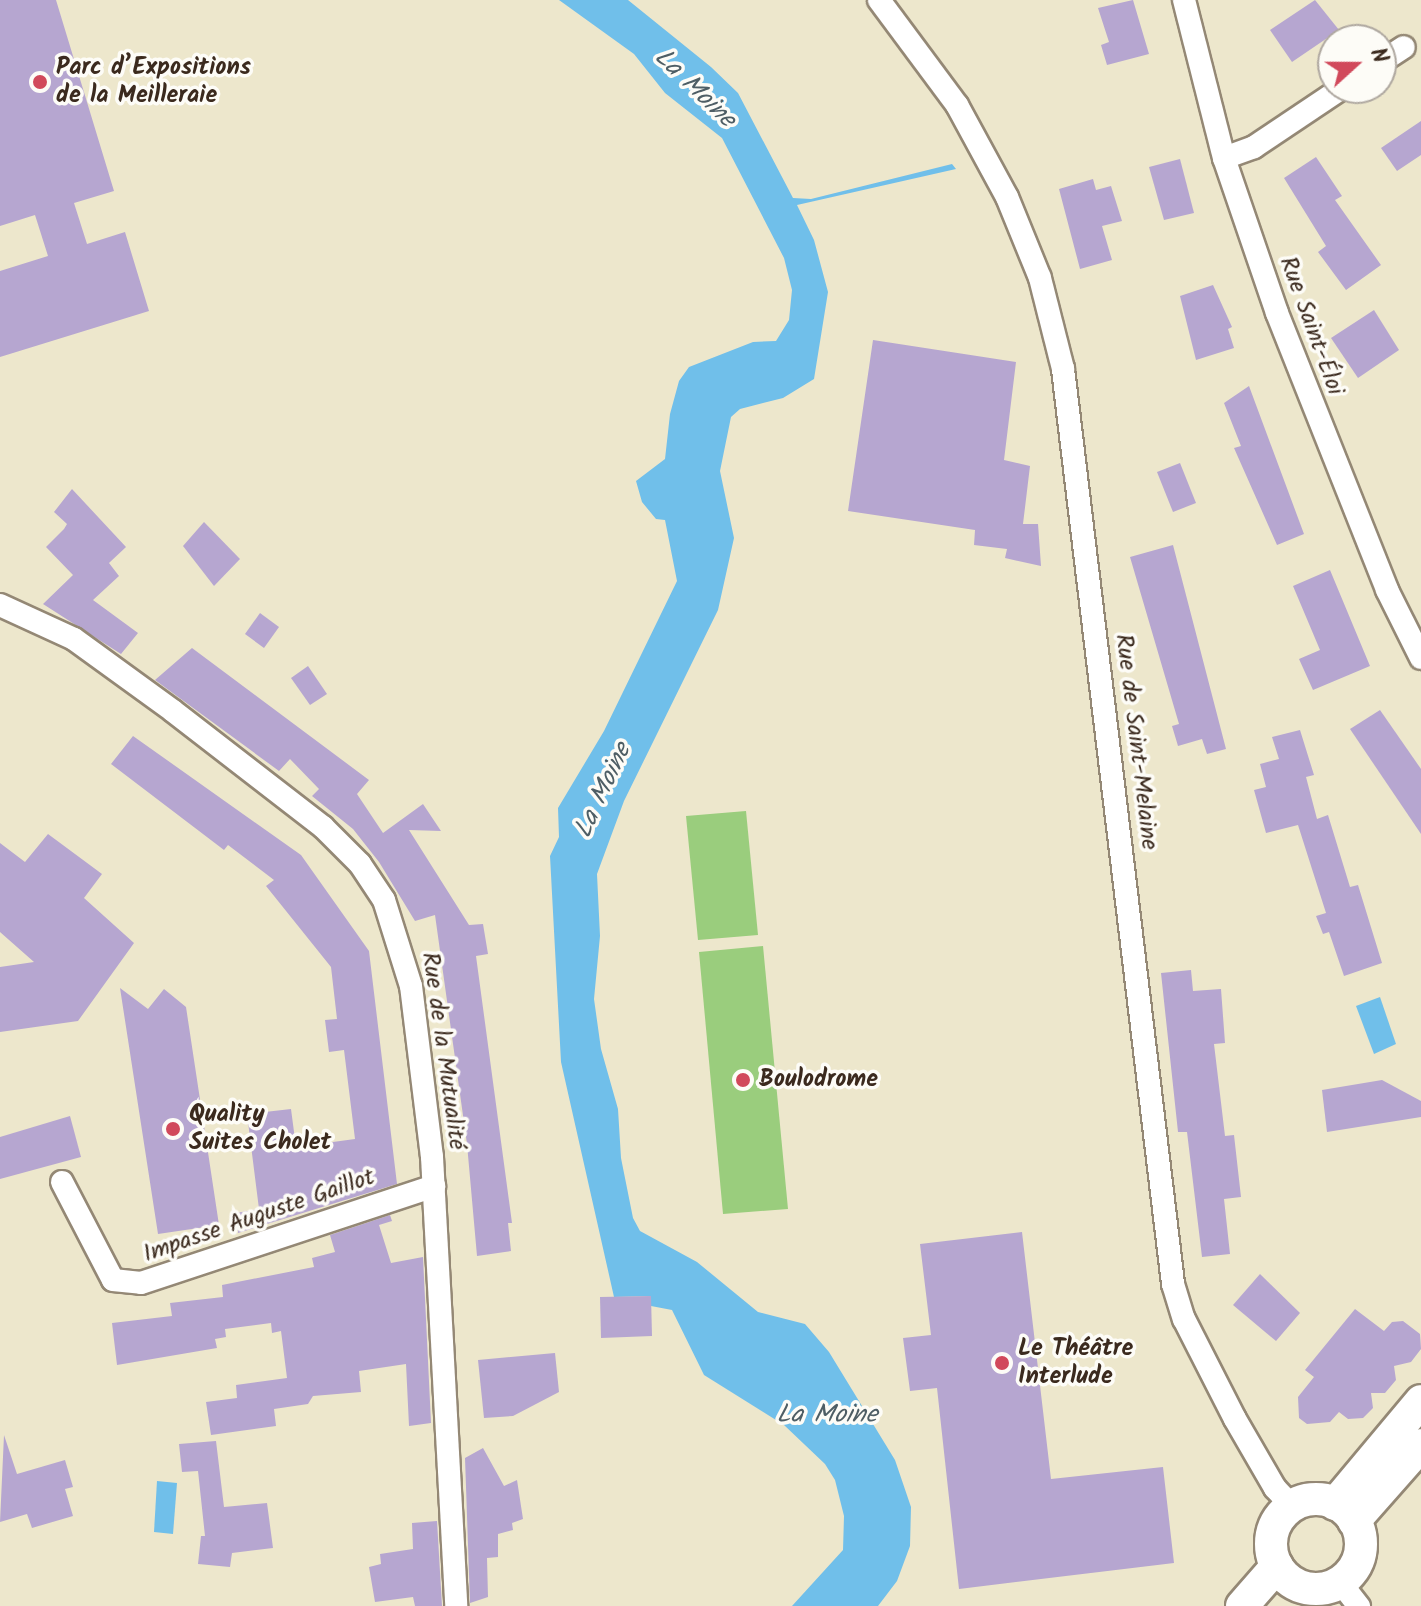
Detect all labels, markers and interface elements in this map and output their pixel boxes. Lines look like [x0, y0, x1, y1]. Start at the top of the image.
north arrow [1317, 24, 1397, 104]
water label: La Moine [647, 43, 741, 135]
text: N [1359, 43, 1397, 69]
place label: Parc d’Expositions de la Meilleraie [56, 54, 251, 110]
marker: Parc d’Expositions de la Meilleraie [31, 73, 49, 91]
street label: Rue Saint-Éloi [1273, 253, 1349, 399]
street label: Rue de Saint-Melaine [1108, 632, 1164, 852]
water label: La Moine [569, 739, 639, 843]
street label: Rue de la Mutualité [415, 950, 471, 1152]
place label: Boulodrome [759, 1066, 878, 1094]
marker: Boulodrome [734, 1071, 752, 1089]
place label: Quality Suites Cholet [189, 1101, 331, 1157]
marker: Quality Suites Cholet [164, 1120, 182, 1138]
street label: Impasse Auguste Gaillot [140, 1163, 378, 1269]
place label: Le Théâtre Interlude [1018, 1335, 1133, 1391]
marker: Le Théâtre Interlude [993, 1354, 1011, 1372]
water label: La Moine [777, 1400, 877, 1432]

